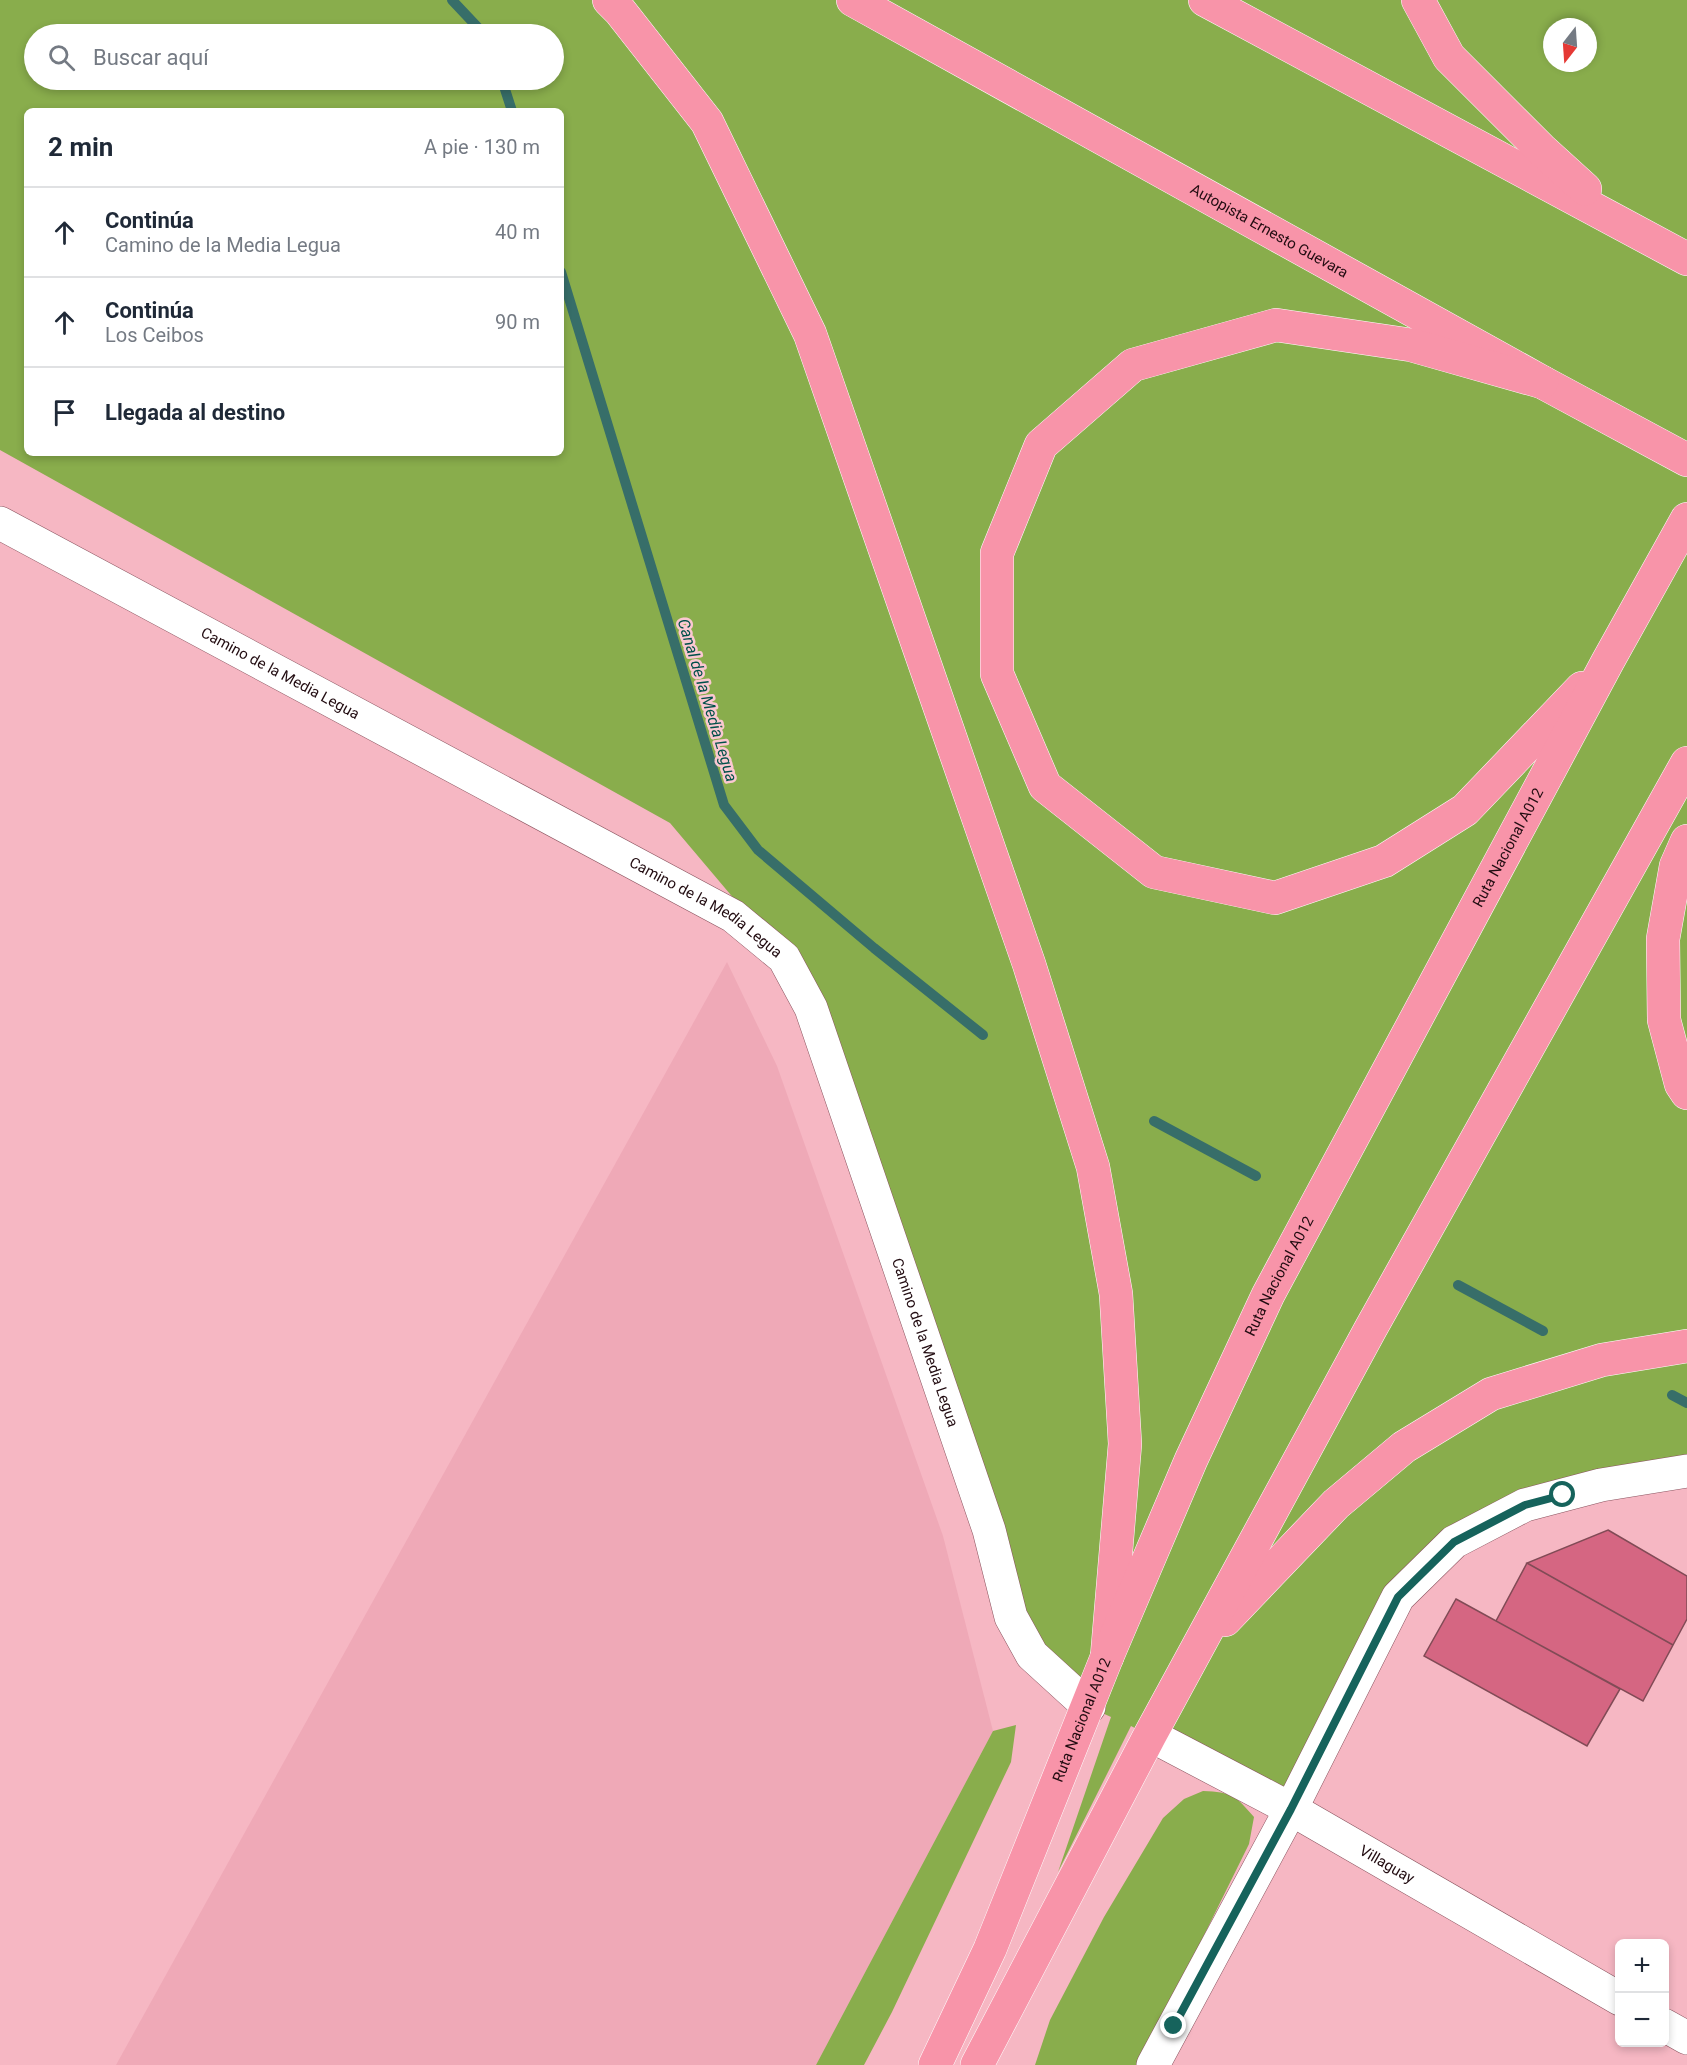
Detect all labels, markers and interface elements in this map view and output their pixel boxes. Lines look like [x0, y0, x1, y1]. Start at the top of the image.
north arrow [1543, 18, 1597, 72]
search box [24, 24, 564, 90]
icon: search [45, 41, 78, 74]
text: Buscar aquí [93, 45, 209, 70]
text: 2 min [48, 132, 113, 162]
text: A pie · 130 m [424, 135, 540, 159]
street label: Autopista Ernesto Guevara [1187, 180, 1351, 282]
text: Continúa [105, 208, 194, 233]
icon: ahead [48, 216, 81, 249]
text: 40 m [495, 220, 540, 244]
text: Camino de la Media Legua [105, 233, 341, 257]
text: Continúa [105, 298, 194, 323]
icon: ahead [48, 306, 81, 339]
text: 90 m [495, 310, 540, 334]
text: Los Ceibos [105, 323, 204, 347]
icon: arrive [48, 396, 81, 429]
text: Llegada al destino [105, 400, 285, 425]
water label: Canal de la Media Legua [674, 616, 741, 784]
street label: Camino de la Media Legua [198, 623, 363, 723]
street label: Ruta Nacional A012 [1469, 785, 1547, 910]
street label: Camino de la Media Legua [626, 853, 786, 962]
street label: Ruta Nacional A012 [1241, 1213, 1317, 1339]
street label: Camino de la Media Legua [888, 1256, 962, 1429]
route start [1549, 1481, 1575, 1507]
street label: Ruta Nacional A012 [1049, 1655, 1115, 1785]
street label: Villaguay [1356, 1841, 1418, 1887]
map controls [1615, 1939, 1669, 2047]
button: + [1615, 1939, 1669, 1993]
button: − [1615, 1993, 1669, 2047]
route end [1160, 2012, 1186, 2038]

